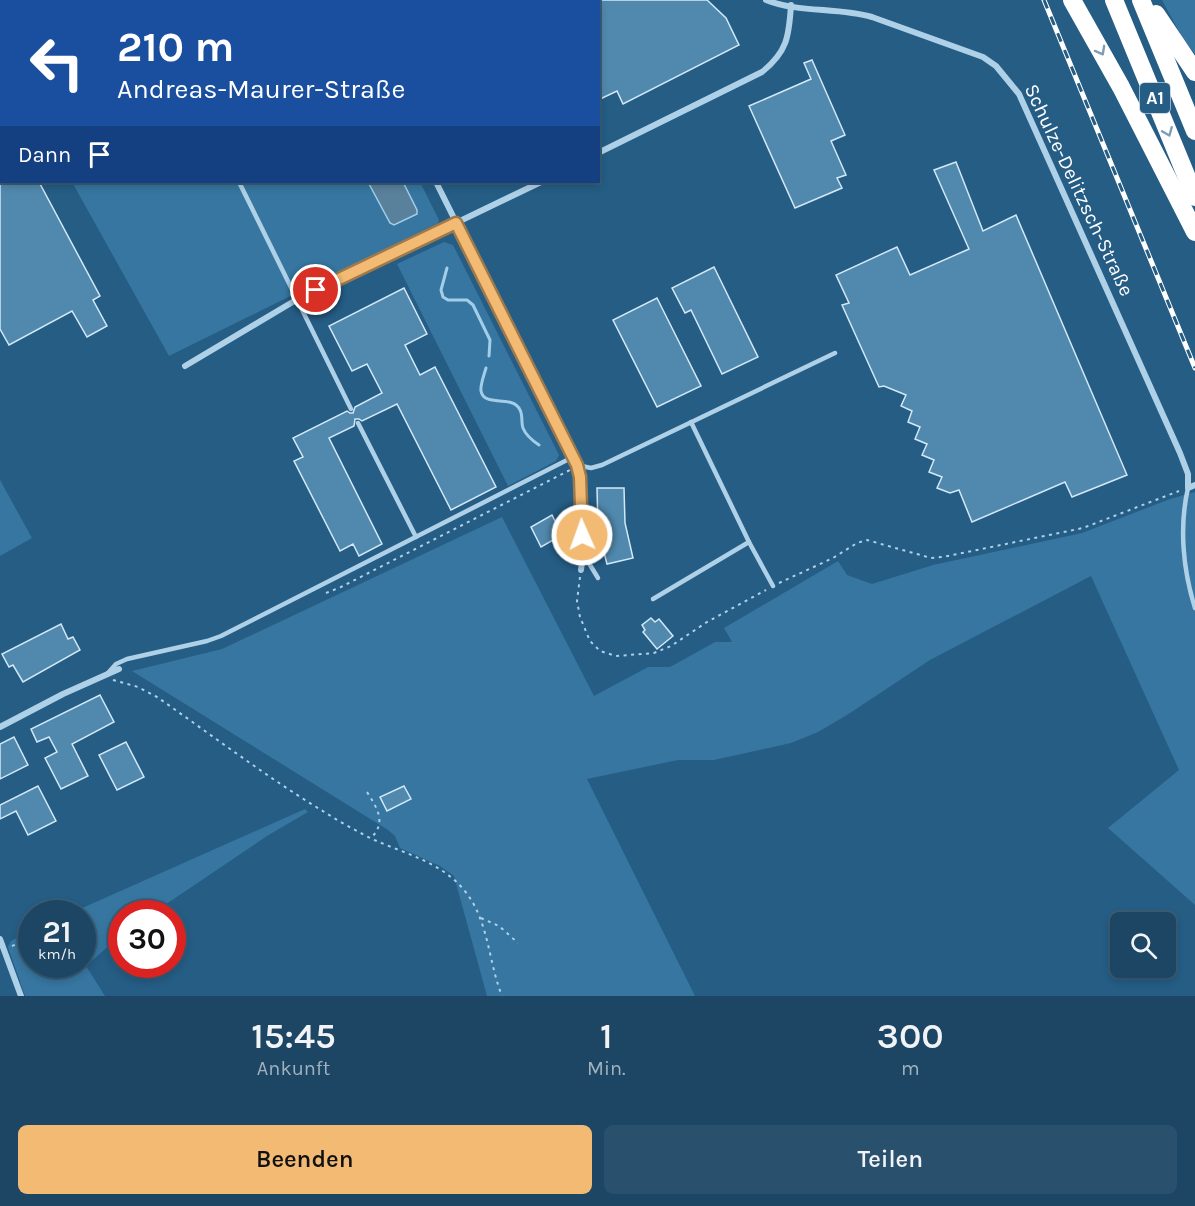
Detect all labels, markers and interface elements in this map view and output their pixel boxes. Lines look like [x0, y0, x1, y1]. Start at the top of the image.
text: 210 m [117, 22, 234, 72]
icon: left [18, 24, 96, 102]
one-way arrow [1094, 45, 1105, 55]
text: Andreas-Maurer-Straße [117, 73, 405, 105]
street label: Schulze-Delitzsch-Straße [1020, 80, 1138, 300]
road number: A1 [1140, 83, 1170, 113]
one-way arrow [1161, 125, 1173, 136]
icon: arrive [83, 138, 116, 171]
text: Dann [18, 142, 71, 168]
pin [290, 264, 341, 315]
icon: arrive [299, 273, 332, 306]
position arrow [550, 503, 614, 567]
speed limit sign: 30 [108, 900, 186, 978]
map controls [1110, 912, 1176, 978]
button: search [1110, 912, 1176, 978]
text: 21 [43, 914, 71, 950]
text: km/h [38, 945, 76, 963]
text: 15:45 [251, 1015, 336, 1057]
text: 1 [600, 1015, 613, 1057]
text: 300 [877, 1015, 944, 1057]
text: Ankunft [257, 1057, 330, 1080]
text: Min. [587, 1057, 626, 1080]
text: m [901, 1057, 920, 1080]
button: Beenden [18, 1125, 592, 1194]
button: Teilen [604, 1125, 1177, 1194]

